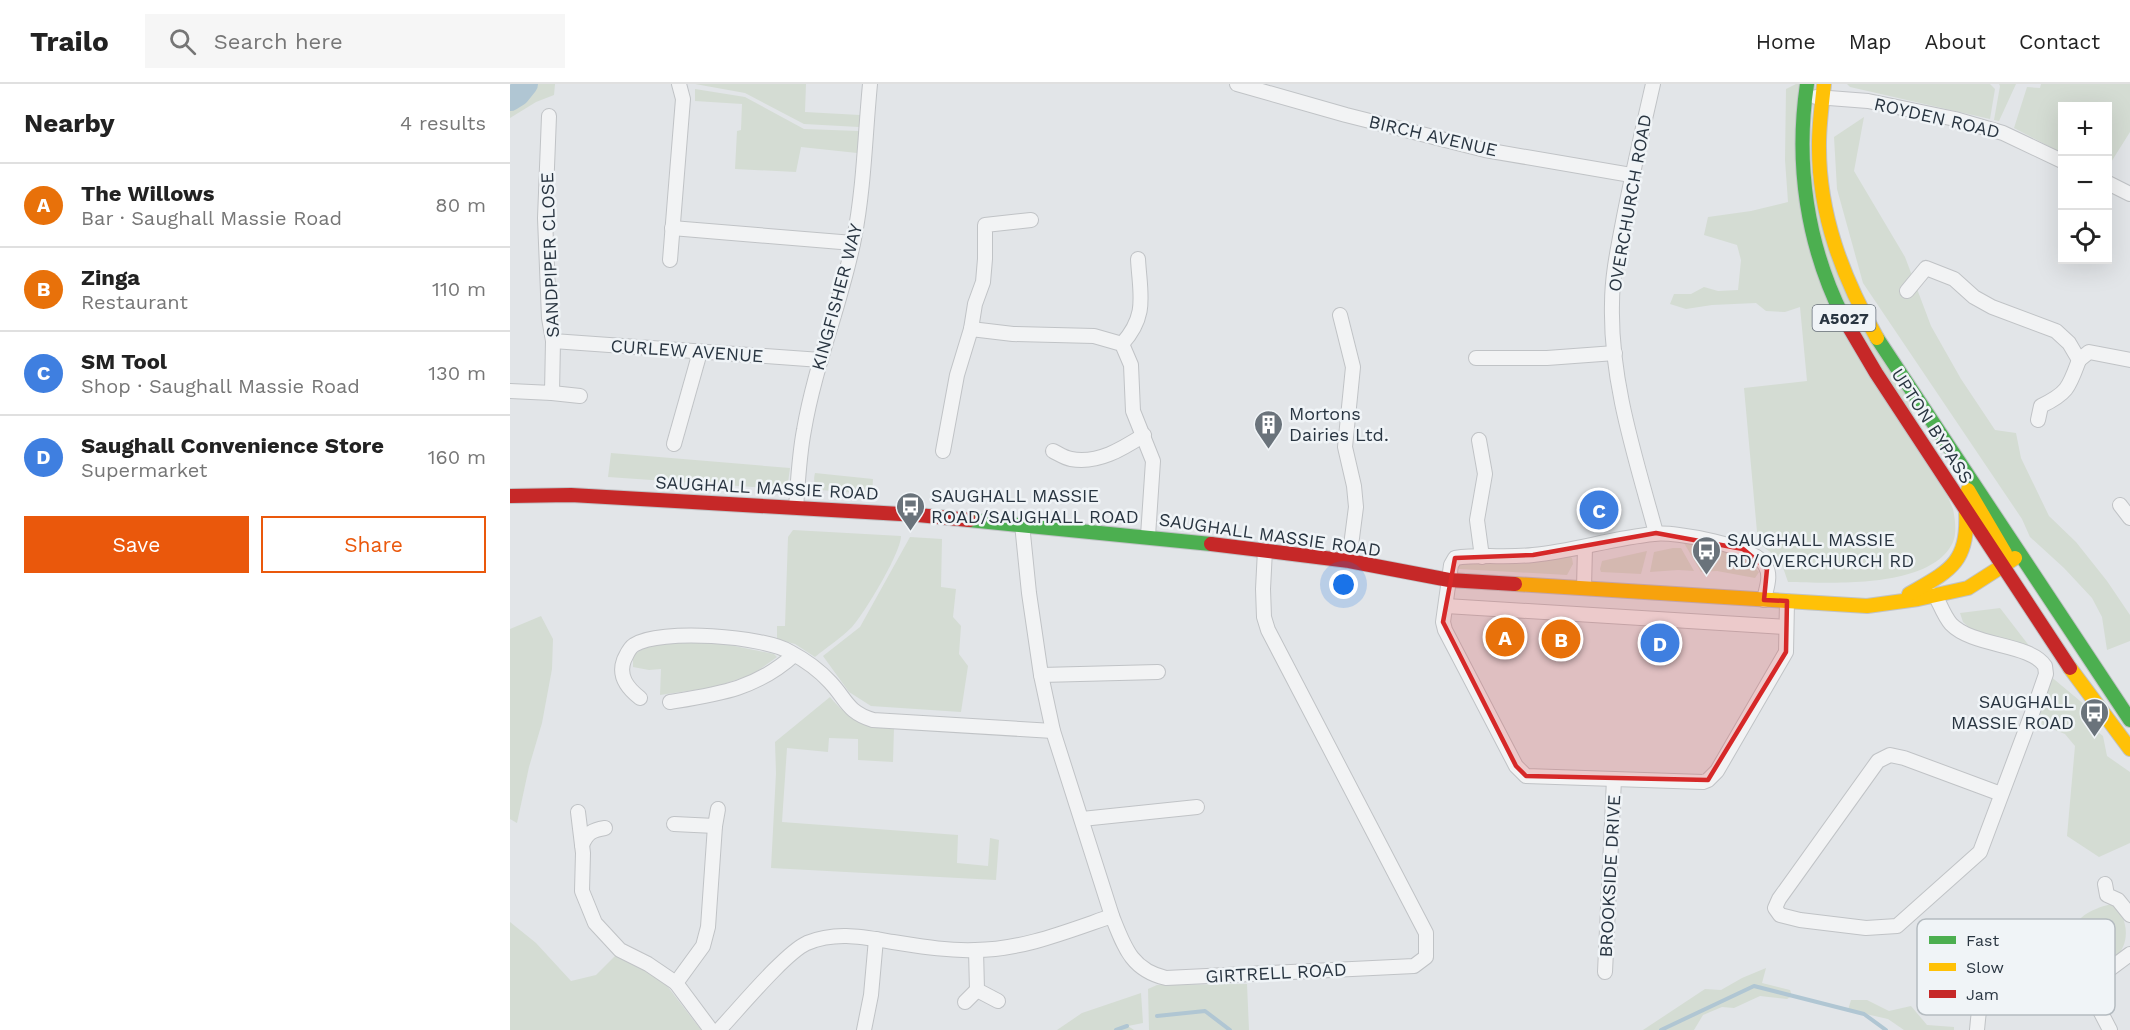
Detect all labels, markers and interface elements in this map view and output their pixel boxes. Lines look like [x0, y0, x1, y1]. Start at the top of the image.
search box [145, 14, 565, 68]
text: Trailo [30, 25, 109, 58]
icon: search [166, 25, 199, 58]
text: Search here [214, 29, 343, 54]
text: Home [1756, 29, 1816, 54]
text: Map [1849, 29, 1892, 54]
text: About [1925, 29, 1986, 54]
text: Contact [2019, 29, 2100, 54]
street label: ROYDEN ROAD [1872, 93, 2002, 142]
map controls [2058, 102, 2112, 264]
button: + [2058, 102, 2112, 156]
text: Nearby [24, 108, 115, 138]
text: 4 results [400, 111, 486, 135]
street label: BIRCH AVENUE [1367, 111, 1499, 161]
street label: OVERCHURCH ROAD [1604, 113, 1655, 293]
button: − [2058, 156, 2112, 210]
street label: SANDPIPER CLOSE [536, 172, 563, 338]
text: The Willows [81, 181, 215, 206]
text: A [37, 193, 50, 217]
text: 80 m [435, 193, 486, 217]
text: Bar · Saughall Massie Road [81, 206, 342, 230]
button: locate [2058, 210, 2112, 264]
street label: KINGFISHER WAY [807, 220, 866, 373]
text: Zinga [81, 265, 140, 290]
text: B [37, 277, 50, 301]
text: 110 m [432, 277, 486, 301]
text: Restaurant [81, 290, 188, 314]
road number: A5027 [1812, 305, 1876, 331]
street label: CURLEW AVENUE [610, 335, 764, 366]
text: SM Tool [81, 349, 167, 374]
text: C [37, 361, 50, 385]
text: 130 m [428, 361, 486, 385]
street label: UPTON BYPASS [1887, 364, 1978, 487]
text: Shop · Saughall Massie Road [81, 374, 360, 398]
place label: Mortons Dairies Ltd. [1289, 403, 1389, 445]
building icon: Mortons Dairies Ltd. [1252, 408, 1284, 450]
text: Saughall Convenience Store [81, 433, 384, 458]
text: D [36, 445, 51, 469]
text: 160 m [428, 445, 486, 469]
text: Supermarket [81, 458, 207, 482]
street label: SAUGHALL MASSIE ROAD [655, 471, 879, 504]
place label: SAUGHALL MASSIE ROAD/SAUGHALL ROAD [931, 485, 1139, 527]
pin: C [1580, 488, 1618, 532]
bus stop icon: SAUGHALL MASSIE ROAD/SAUGHALL ROAD [894, 490, 926, 532]
street label: SAUGHALL MASSIE ROAD [1158, 509, 1382, 560]
button: Save [24, 516, 249, 573]
button: Share [261, 516, 486, 573]
place label: SAUGHALL MASSIE RD/OVERCHURCH RD [1727, 529, 1914, 571]
bus stop icon: SAUGHALL MASSIE RD/OVERCHURCH RD [1690, 534, 1722, 576]
your location [1329, 570, 1358, 599]
pin: A [1486, 614, 1524, 660]
pin: B [1542, 616, 1580, 662]
pin: D [1640, 620, 1680, 666]
place label: SAUGHALL MASSIE ROAD [1951, 691, 2074, 733]
bus stop icon: SAUGHALL MASSIE ROAD [2079, 696, 2111, 738]
street label: BROOKSIDE DRIVE [1595, 794, 1624, 958]
legend [1917, 919, 2115, 1015]
text: Fast [1966, 931, 1999, 950]
street label: GIRTRELL ROAD [1205, 958, 1347, 987]
text: Slow [1966, 958, 2004, 977]
text: Jam [1966, 985, 1999, 1004]

